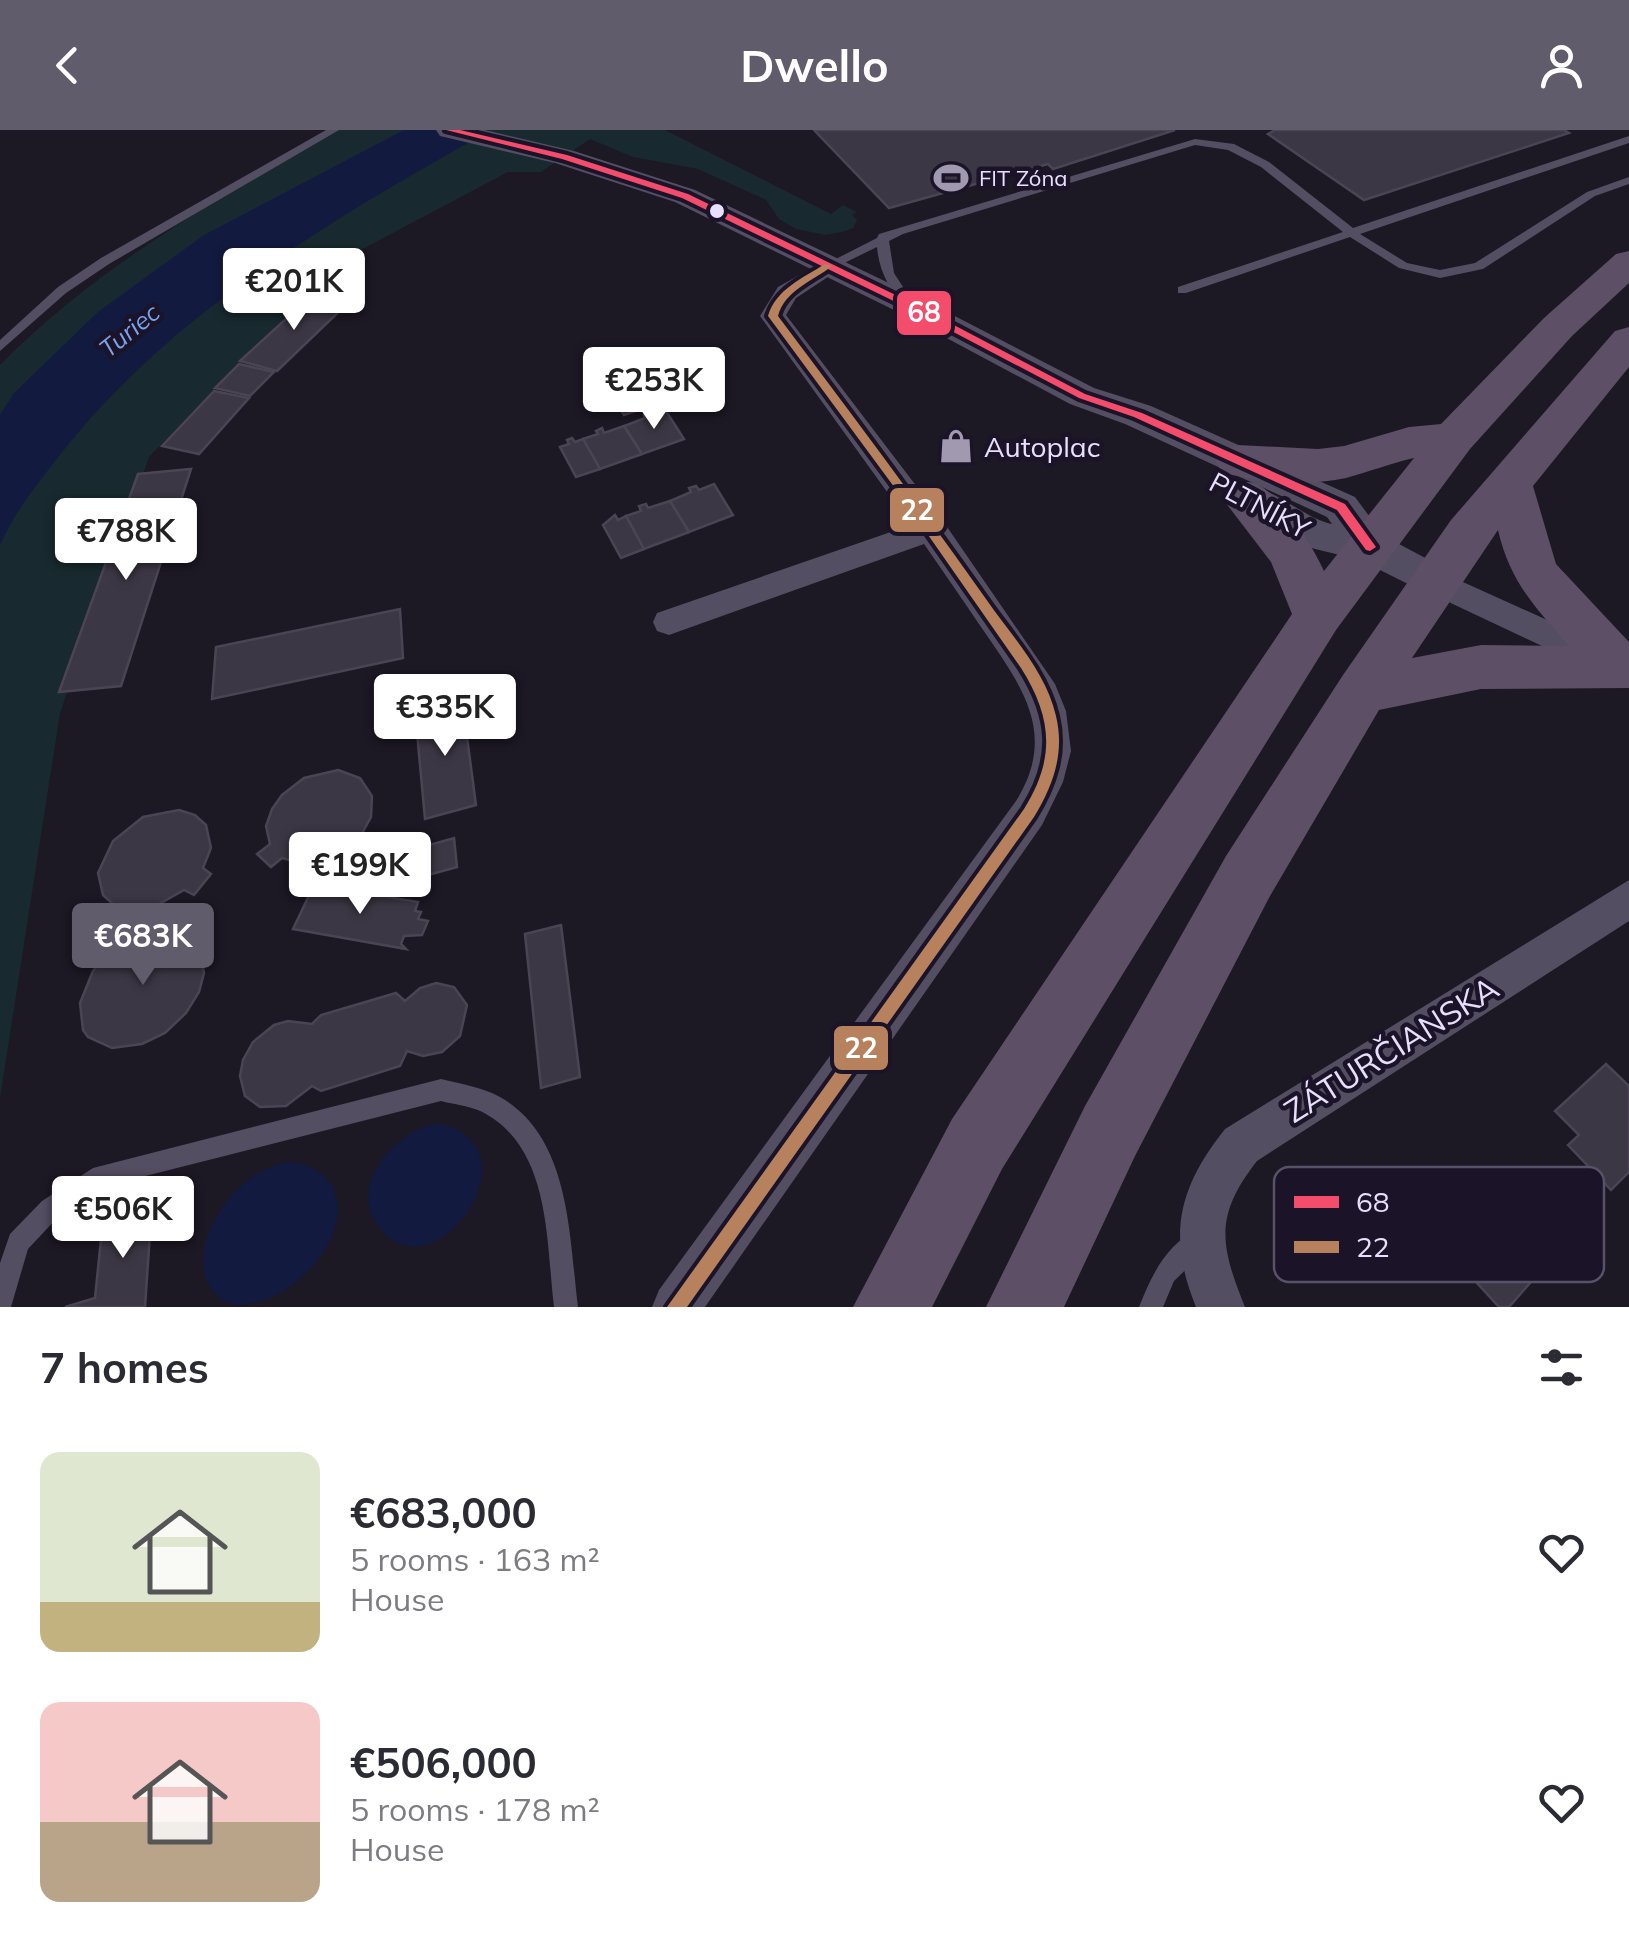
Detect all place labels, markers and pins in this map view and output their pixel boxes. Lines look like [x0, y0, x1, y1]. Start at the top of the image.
sports icon: FIT Zóna [932, 159, 970, 197]
place label: FIT Zóna [979, 164, 1068, 192]
unlabelled marker [707, 201, 727, 221]
pin: €201K [224, 248, 364, 333]
pin: €253K [584, 347, 724, 432]
shop icon: Autoplac [937, 427, 975, 465]
place label: Autoplac [984, 429, 1101, 464]
pin: €788K [56, 498, 196, 583]
pin: €335K [375, 674, 515, 759]
pin: €199K [290, 832, 430, 917]
pin: €683K [73, 903, 213, 988]
pin: €506K [53, 1176, 193, 1261]

